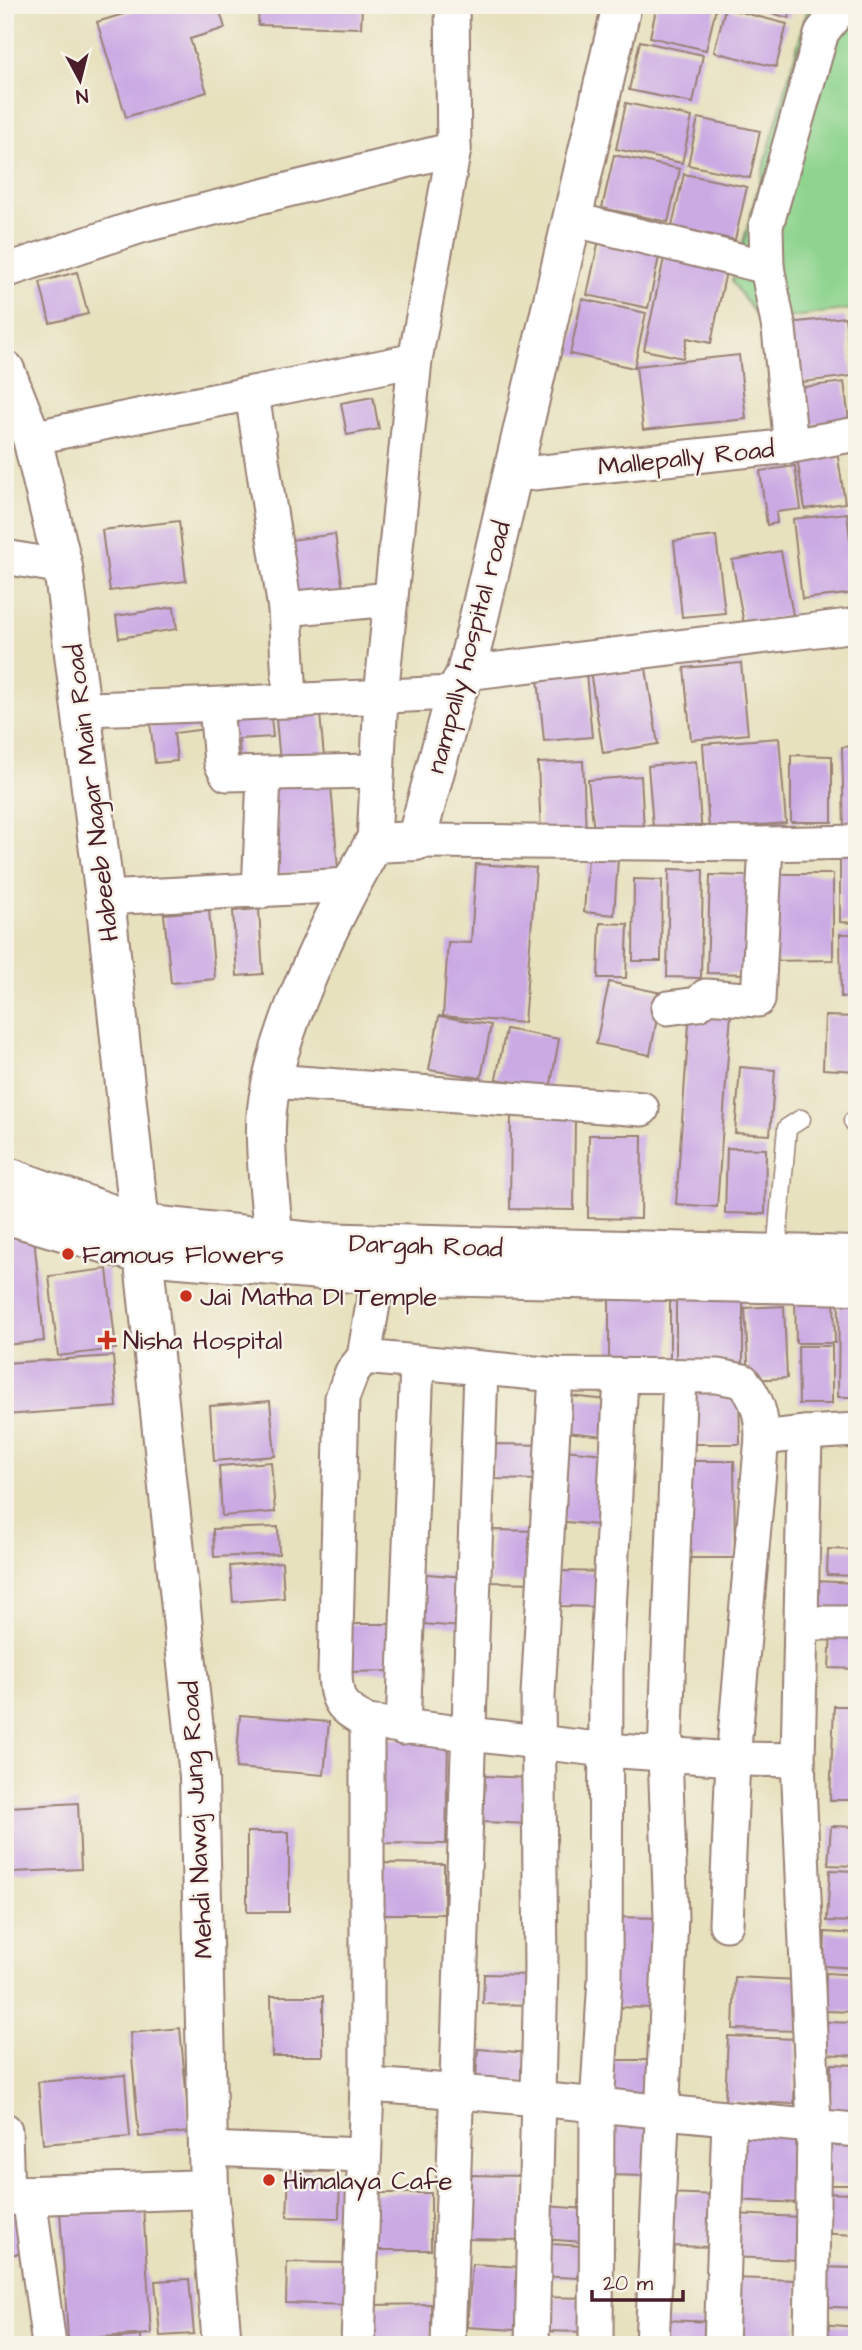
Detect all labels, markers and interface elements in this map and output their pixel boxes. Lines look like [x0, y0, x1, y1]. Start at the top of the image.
north arrow [46, 46, 116, 116]
text: N [74, 81, 89, 110]
street label: Mallepally Road [596, 431, 776, 487]
street label: nampally hospital road [418, 517, 522, 778]
street label: Habeeb Nagar Main Road [56, 642, 130, 944]
street label: Dargah Road [348, 1225, 504, 1269]
place label: Famous Flowers [82, 1237, 284, 1273]
marker: Famous Flowers [60, 1246, 76, 1262]
place label: Jai Matha DI Temple [200, 1279, 437, 1315]
marker: Jai Matha DI Temple [178, 1288, 194, 1304]
place label: Nisha Hospital [123, 1323, 282, 1359]
marker: Nisha Hospital [97, 1330, 117, 1350]
street label: Mehdi Nawaj Jung Road [172, 1680, 224, 1960]
place label: Himalaya Cafe [283, 2163, 453, 2201]
marker: Himalaya Cafe [261, 2172, 277, 2188]
scale bar [592, 2259, 684, 2303]
text: 20 m [603, 2269, 654, 2298]

